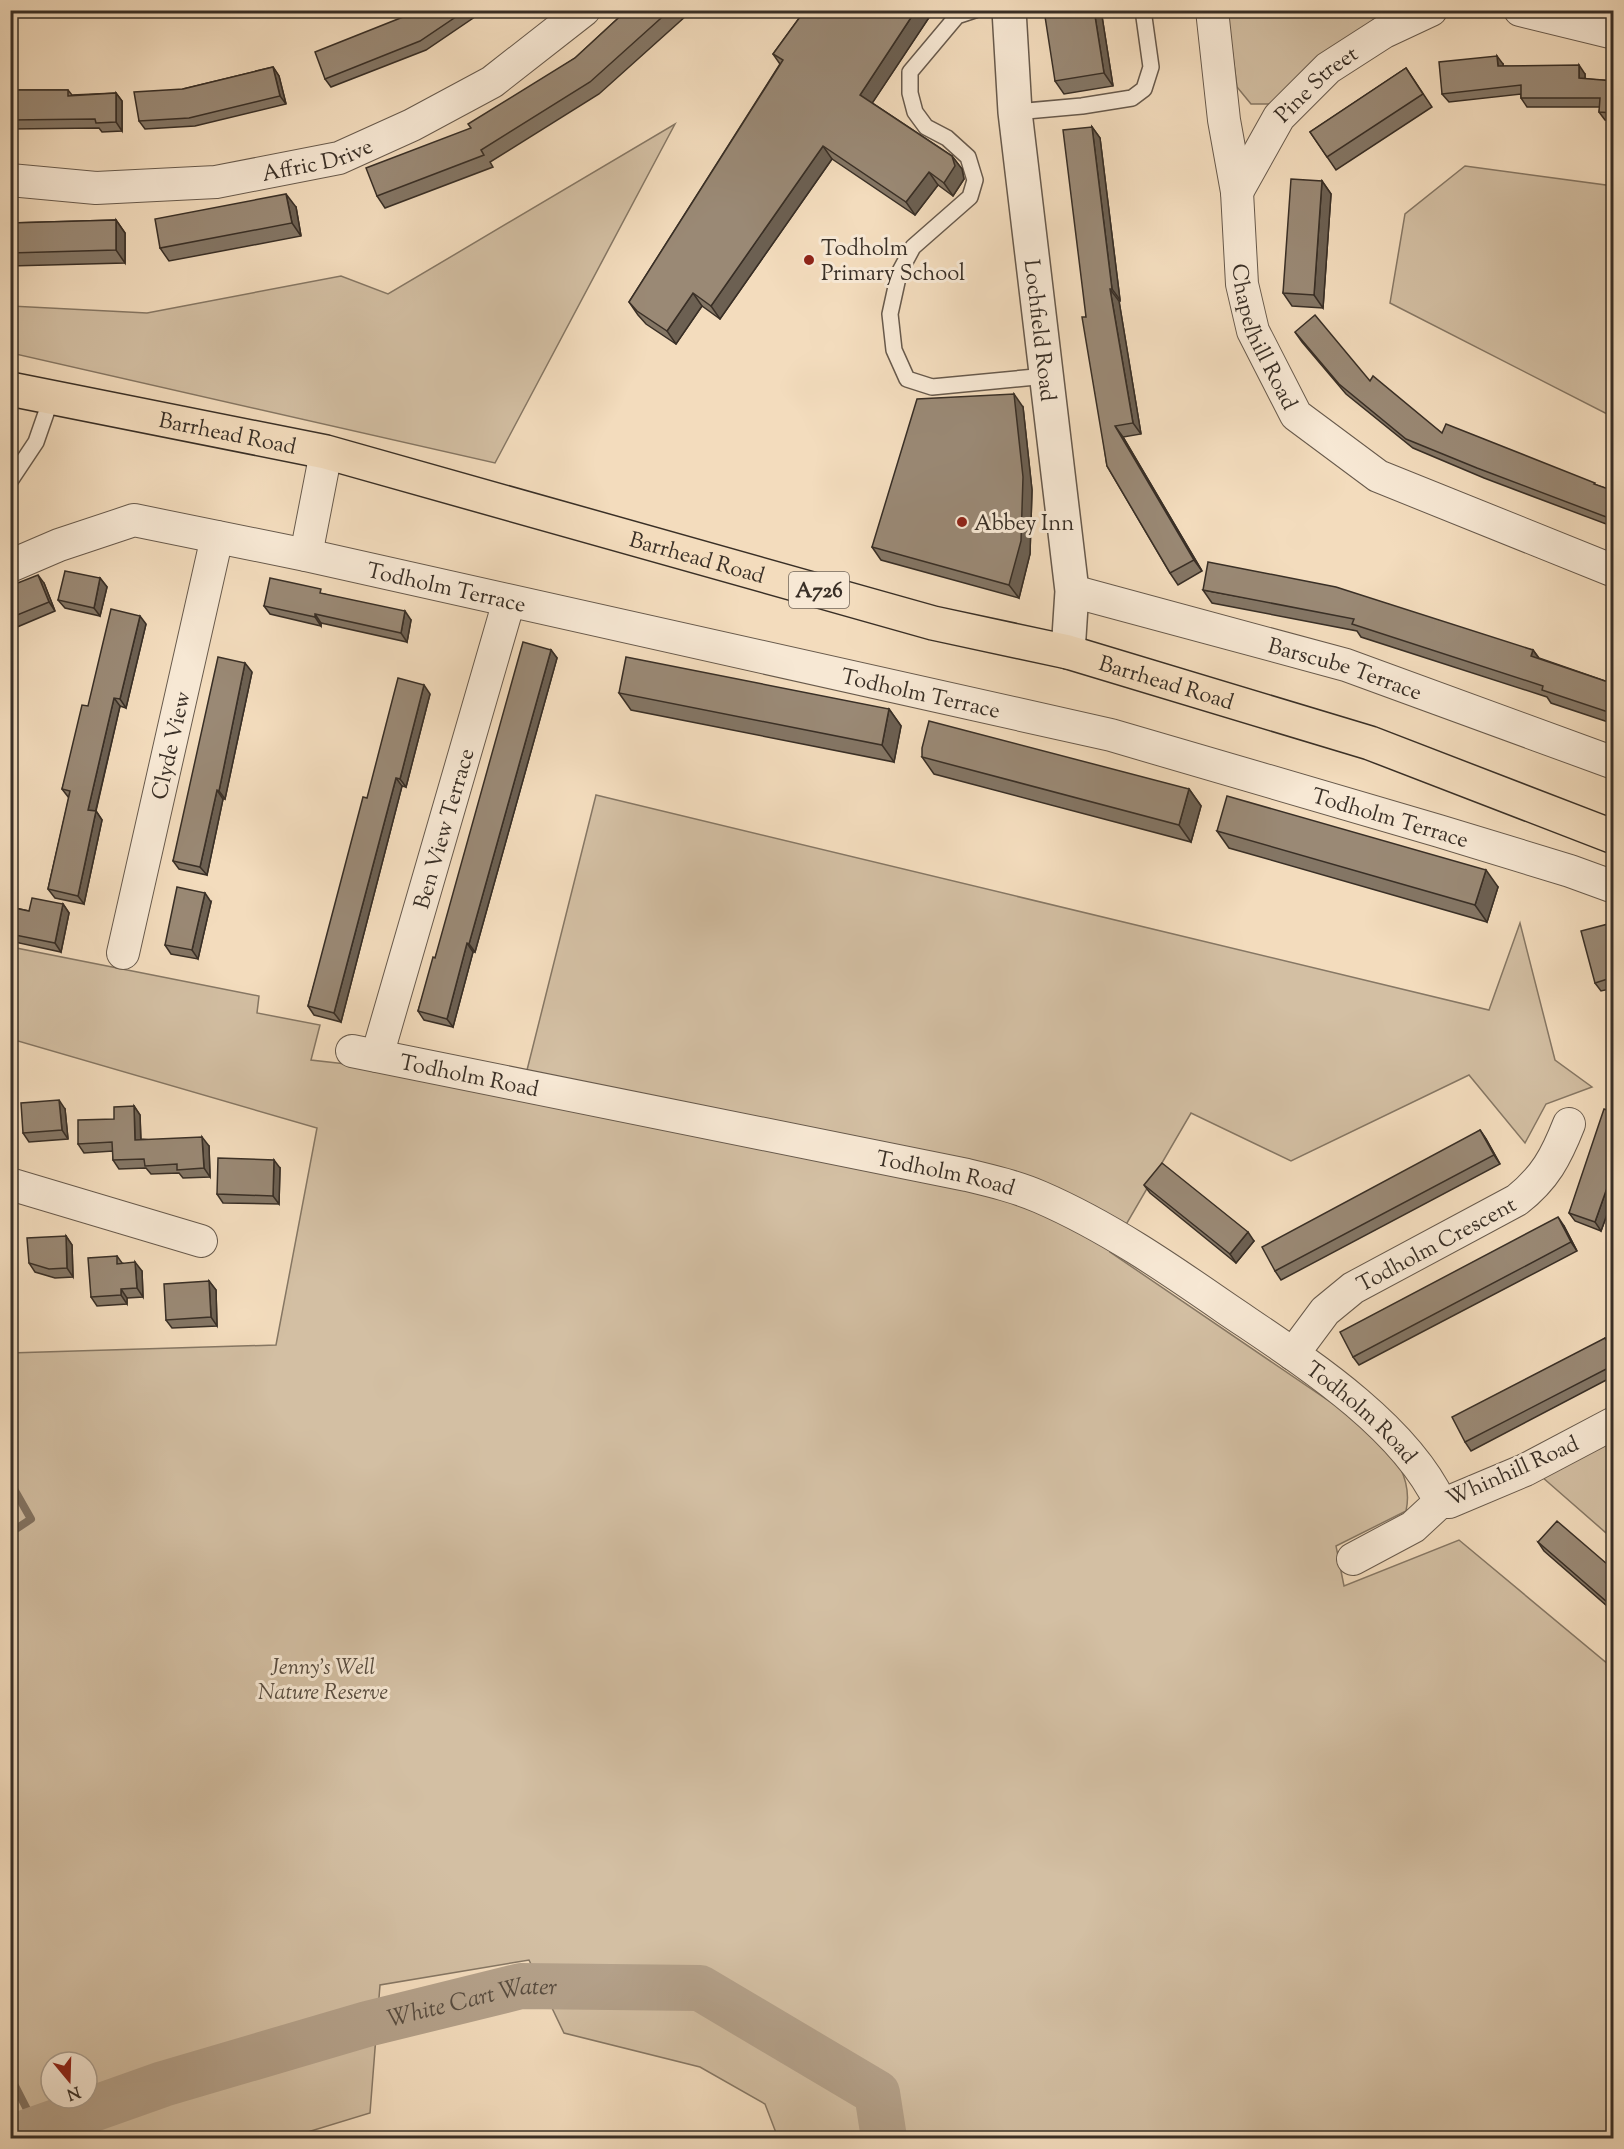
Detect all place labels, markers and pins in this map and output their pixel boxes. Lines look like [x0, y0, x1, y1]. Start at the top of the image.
place label: Todholm Primary School [821, 234, 965, 291]
marker: Todholm Primary School [802, 253, 816, 267]
place label: Abbey Inn [974, 509, 1074, 541]
marker: Abbey Inn [955, 515, 969, 529]

